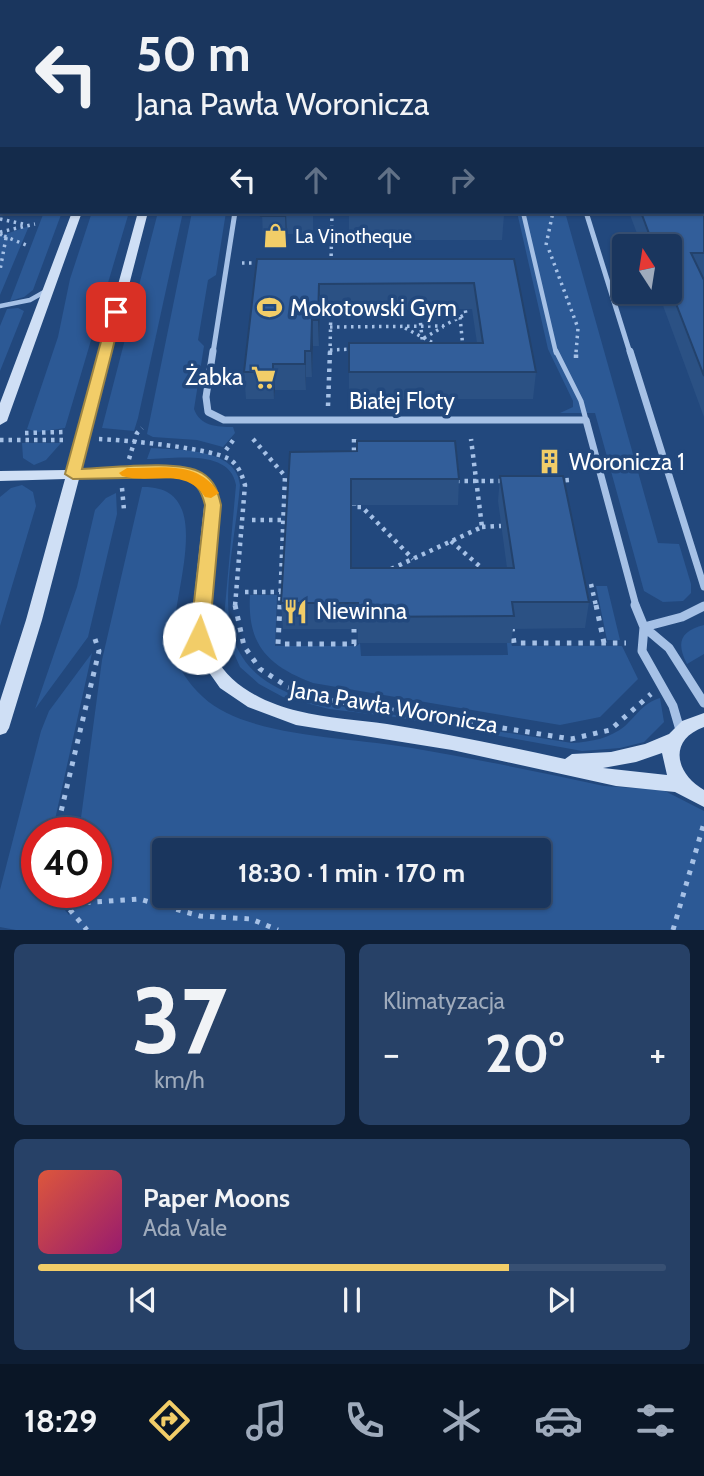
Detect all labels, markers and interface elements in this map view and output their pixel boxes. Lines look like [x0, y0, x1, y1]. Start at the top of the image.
text: 50 m [136, 24, 251, 83]
icon: left [21, 28, 112, 119]
text: Jana Pawła Woronicza [136, 84, 429, 123]
icon: left [224, 161, 262, 199]
icon: ahead [297, 161, 335, 199]
icon: ahead [370, 161, 408, 199]
icon: right [443, 161, 481, 199]
shop icon: La Vinotheque [261, 222, 289, 250]
place label: La Vinotheque [295, 225, 412, 248]
north arrow [612, 234, 682, 304]
map controls [612, 234, 682, 304]
pin [86, 282, 146, 342]
icon: arrive [97, 293, 135, 331]
sports icon: Mokotowski Gym [256, 294, 284, 322]
place label: Mokotowski Gym [290, 294, 457, 322]
place label: Żabka [185, 363, 243, 391]
supermarket icon: Żabka [249, 363, 277, 391]
street label: Białej Floty [349, 387, 455, 415]
building icon: Woronicza 1 [535, 448, 563, 476]
place label: Woronicza 1 [569, 448, 685, 476]
restaurant icon: Niewinna [282, 597, 310, 625]
place label: Niewinna [316, 597, 407, 625]
position arrow [162, 601, 236, 675]
street label: Jana Pawła Woronicza [287, 675, 500, 739]
speed limit sign: 40 [21, 817, 112, 908]
text: 18:30 · 1 min · 170 m [238, 857, 465, 889]
text: 37 [132, 965, 227, 1076]
text: Klimatyzacja [383, 987, 505, 1015]
text: 20° [485, 1022, 564, 1085]
text: − [383, 1030, 400, 1077]
text: + [649, 1030, 666, 1077]
text: km/h [154, 1066, 205, 1094]
text: Paper Moons [143, 1182, 290, 1214]
text: Ada Vale [143, 1214, 227, 1242]
icon: previous [124, 1281, 162, 1319]
icon: pause [333, 1281, 371, 1319]
icon: next [542, 1281, 580, 1319]
icon: directions [145, 1396, 194, 1445]
icon: music [242, 1396, 291, 1445]
icon: phone [340, 1396, 389, 1445]
icon: climate [437, 1396, 486, 1445]
icon: car [534, 1396, 583, 1445]
icon: filters [631, 1396, 680, 1445]
text: 18:29 [24, 1401, 97, 1440]

